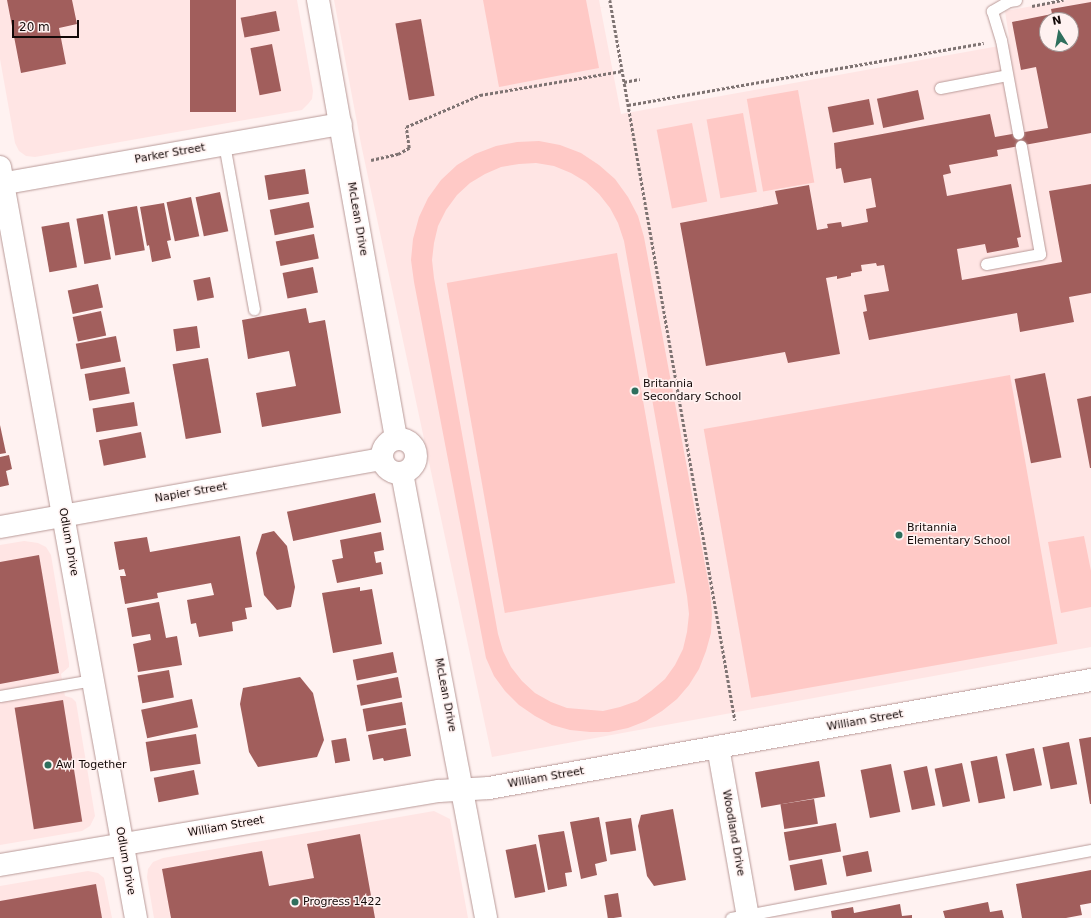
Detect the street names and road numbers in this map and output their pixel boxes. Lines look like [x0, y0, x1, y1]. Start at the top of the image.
street label: Parker Street [134, 141, 206, 167]
street label: McLean Drive [344, 181, 370, 257]
street label: Napier Street [154, 480, 228, 506]
street label: Odlum Drive [55, 507, 81, 577]
street label: McLean Drive [431, 657, 459, 733]
street label: William Street [826, 708, 904, 734]
street label: William Street [507, 765, 585, 791]
street label: Woodland Drive [719, 789, 747, 877]
street label: William Street [187, 814, 265, 840]
street label: Odlum Drive [112, 826, 138, 896]

